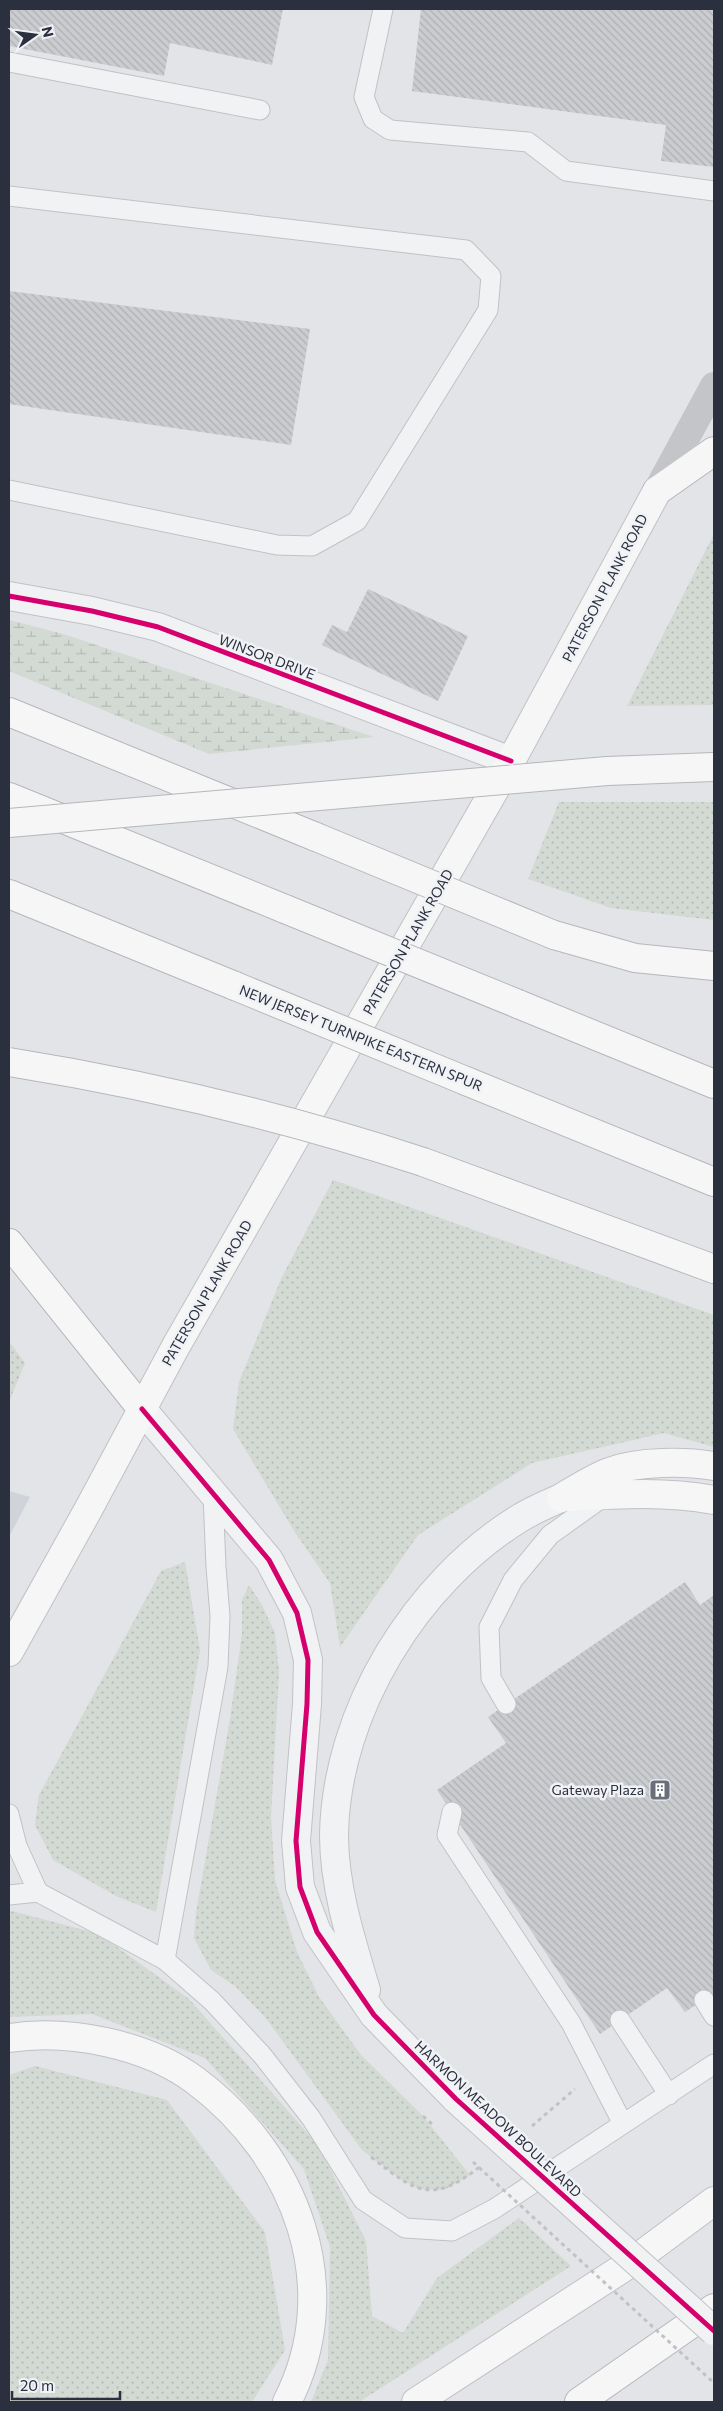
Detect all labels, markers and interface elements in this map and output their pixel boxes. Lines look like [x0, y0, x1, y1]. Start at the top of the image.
north arrow [10, 10, 60, 60]
text: N [39, 25, 58, 39]
street label: PATERSON PLANK ROAD [558, 511, 651, 665]
street label: WINSOR DRIVE [217, 630, 318, 683]
street label: PATERSON PLANK ROAD [359, 866, 456, 1018]
street label: NEW JERSEY TURNPIKE EASTERN SPUR [237, 981, 485, 1094]
street label: PATERSON PLANK ROAD [158, 1217, 255, 1369]
building icon: Gateway Plaza [648, 1778, 672, 1802]
place label: Gateway Plaza [551, 1781, 644, 1798]
street label: HARMON MEADOW BOULEVARD [411, 2037, 585, 2201]
scale bar [12, 2368, 120, 2400]
text: 20 m [20, 2376, 54, 2394]

